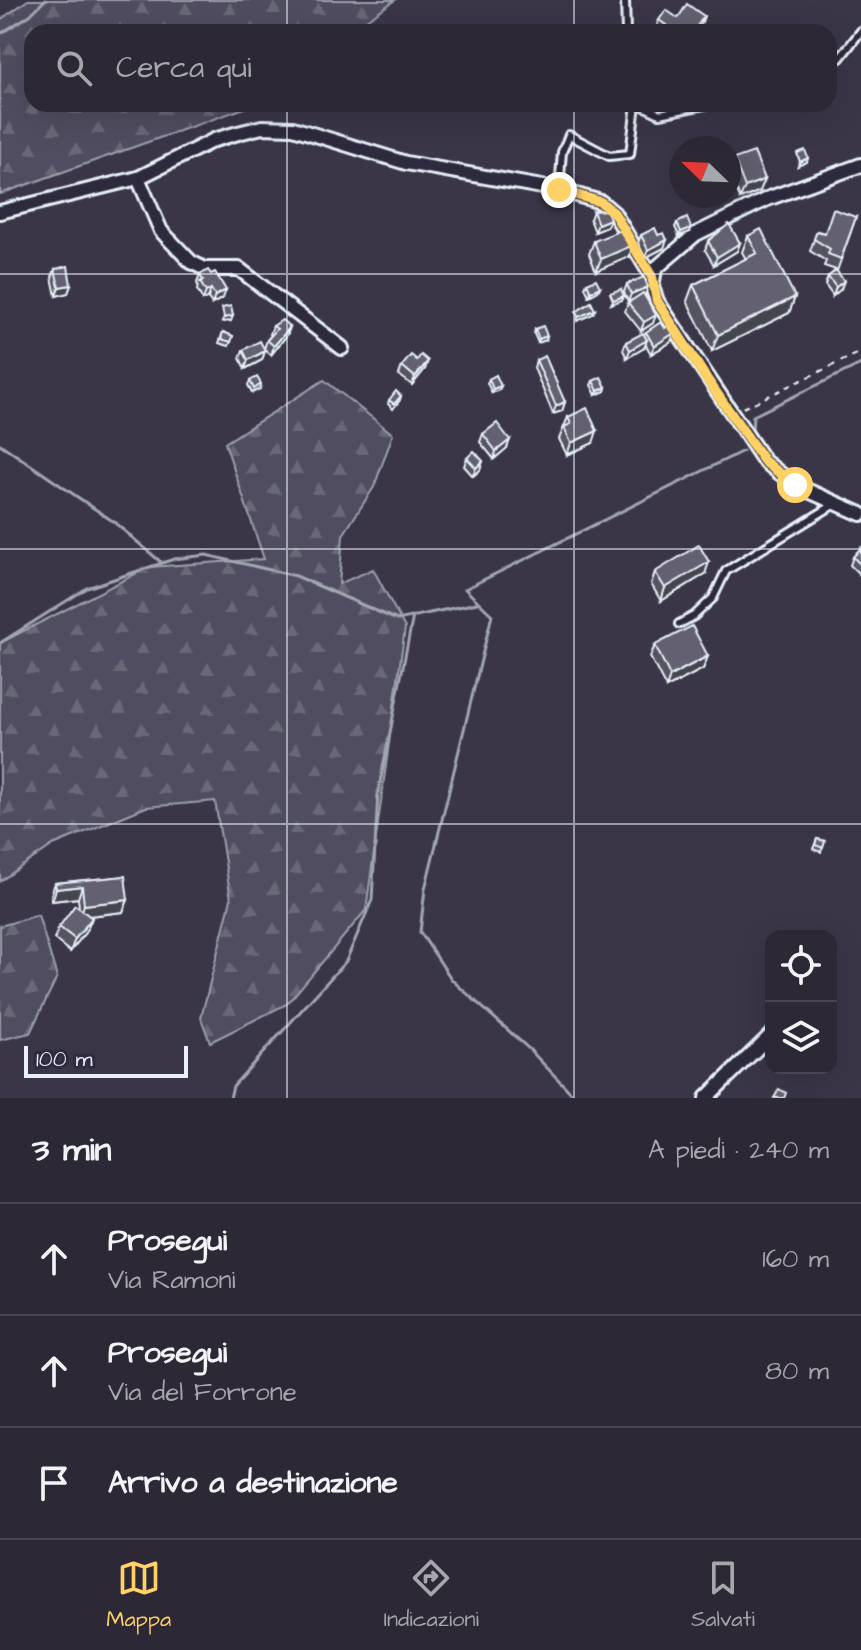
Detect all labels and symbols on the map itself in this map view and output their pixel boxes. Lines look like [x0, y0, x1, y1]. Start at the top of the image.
north arrow [669, 136, 741, 208]
route end [541, 172, 577, 208]
route start [777, 467, 813, 503]
scale bar [24, 1042, 188, 1078]

